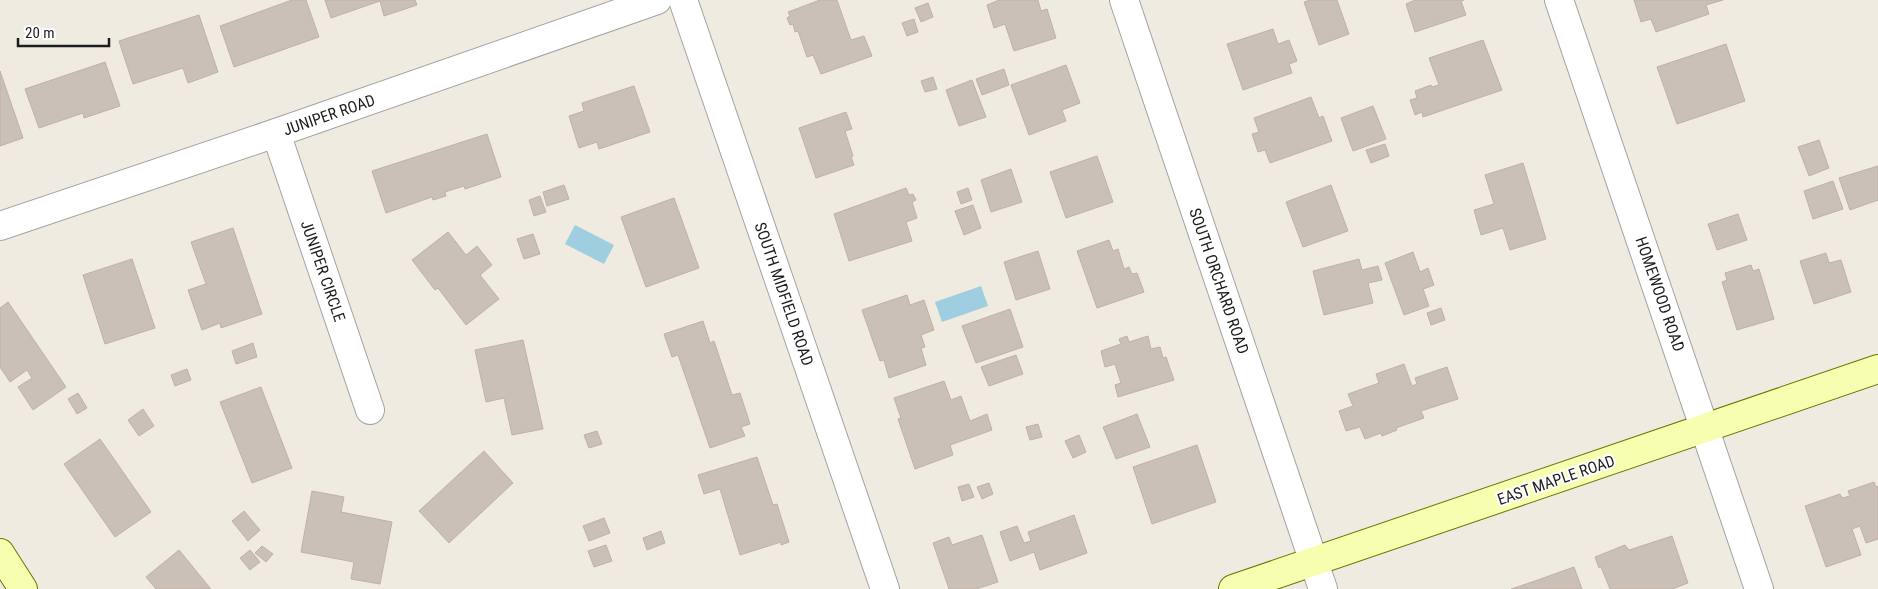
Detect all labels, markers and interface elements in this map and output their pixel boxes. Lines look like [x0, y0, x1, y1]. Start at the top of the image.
scale bar [18, 15, 109, 47]
text: 20 m [25, 24, 55, 42]
street label: JUNIPER ROAD [281, 90, 377, 140]
street label: SOUTH ORCHARD ROAD [1185, 206, 1253, 356]
street label: JUNIPER CIRCLE [297, 218, 349, 324]
street label: SOUTH MIDFIELD ROAD [751, 220, 817, 368]
street label: HOMEWOOD ROAD [1631, 234, 1689, 354]
street label: EAST MAPLE ROAD [1495, 451, 1617, 509]

